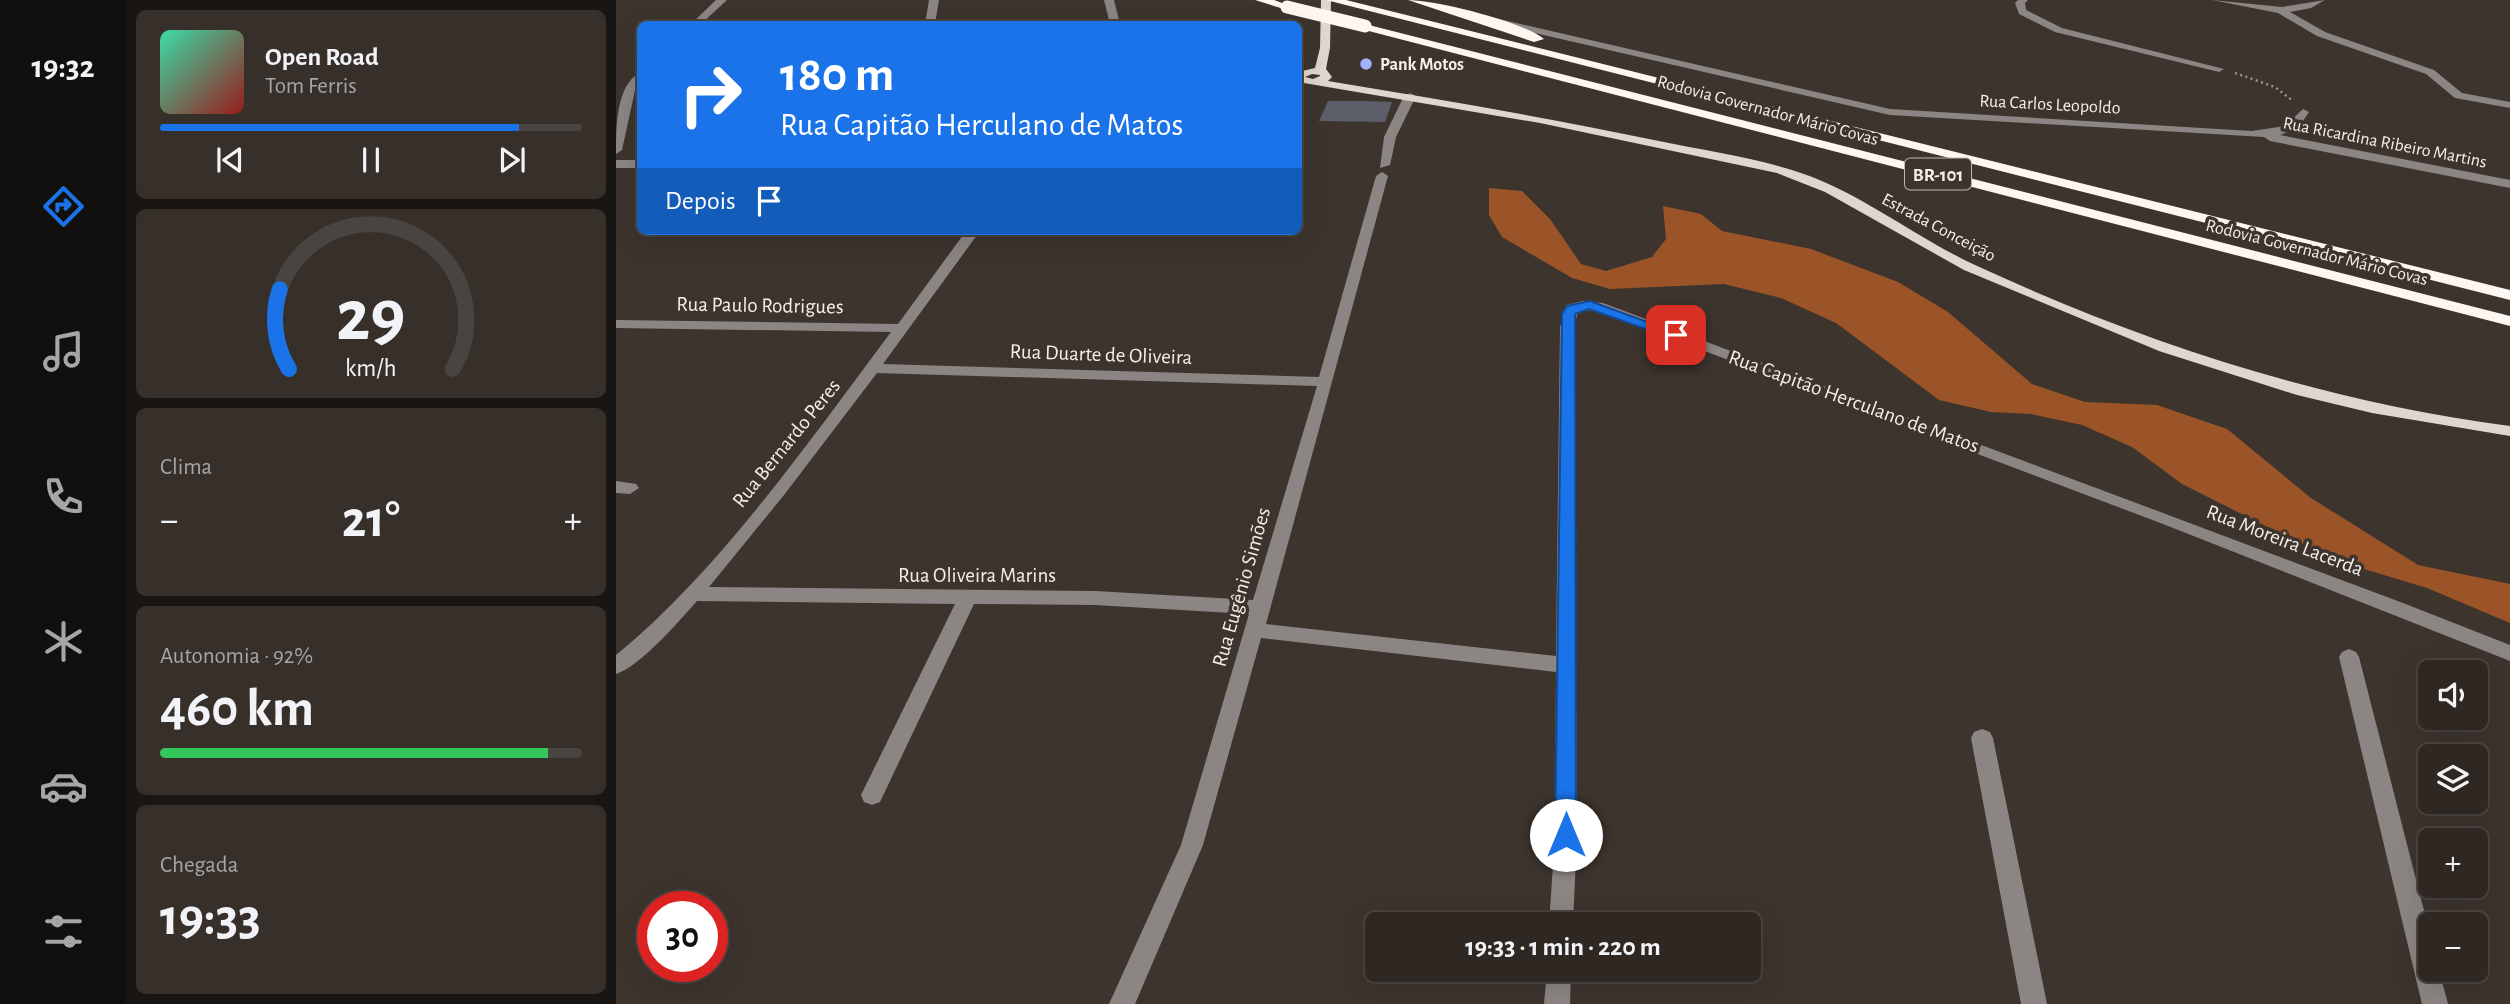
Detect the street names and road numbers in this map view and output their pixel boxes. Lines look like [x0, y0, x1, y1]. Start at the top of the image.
street label: Rodovia Governador Mário Covas [1655, 73, 1880, 149]
street label: Rua Carlos Leopoldo [1979, 92, 2121, 118]
street label: Rua Ricardina Ribeiro Martins [2281, 114, 2488, 172]
road number: BR-101 [1905, 158, 1971, 190]
street label: Estrada Conceição [1879, 190, 1999, 265]
street label: Rodovia Governador Mário Covas [2204, 217, 2430, 289]
street label: Rua Paulo Rodrigues [676, 294, 844, 317]
street label: Rua Duarte de Oliveira [1009, 341, 1193, 368]
street label: Rua Capitão Herculano de Matos [1726, 346, 1982, 457]
street label: Rua Bernardo Peres [728, 375, 844, 511]
street label: Rua Moreira Lacerda [2203, 501, 2366, 580]
street label: Rua Eugênio Simões [1209, 505, 1274, 669]
street label: Rua Oliveira Marins [898, 565, 1056, 586]

